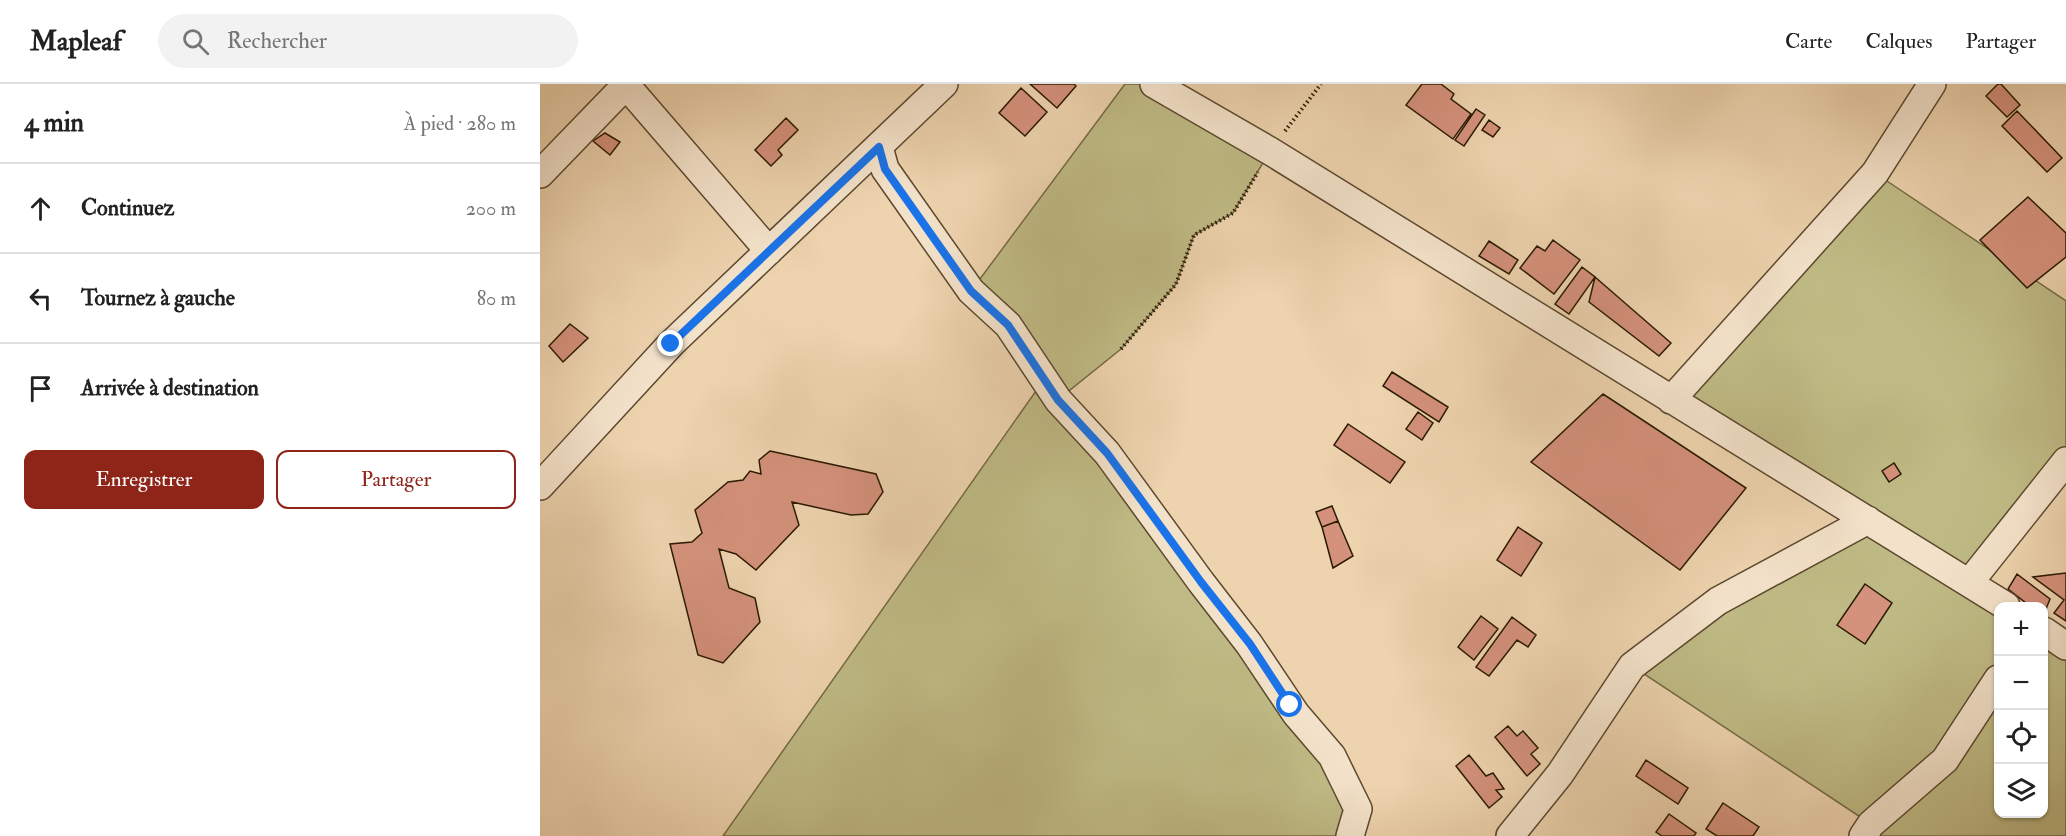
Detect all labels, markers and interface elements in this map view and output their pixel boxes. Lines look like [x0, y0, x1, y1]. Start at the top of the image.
search box [158, 14, 578, 68]
text: Mapleaf [30, 24, 122, 59]
icon: search [179, 25, 212, 58]
text: Rechercher [227, 27, 327, 55]
text: Carte [1785, 28, 1832, 55]
text: Calques [1865, 28, 1932, 55]
text: Partager [1965, 28, 2036, 55]
text: 4 min [24, 107, 84, 139]
text: À pied · 280 m [404, 111, 516, 136]
icon: ahead [24, 192, 57, 225]
text: Continuez [81, 194, 174, 222]
text: 200 m [466, 196, 516, 221]
icon: left [24, 282, 57, 315]
text: Tournez à gauche [81, 284, 235, 312]
text: 80 m [477, 286, 516, 311]
route end [657, 330, 683, 356]
icon: arrive [24, 372, 57, 405]
text: Arrivée à destination [81, 374, 259, 402]
button: Enregistrer [24, 450, 264, 509]
button: Partager [276, 450, 516, 509]
map controls [1994, 602, 2048, 818]
button: + [1994, 602, 2048, 656]
button: − [1994, 656, 2048, 710]
route start [1276, 691, 1302, 717]
button: locate [1994, 710, 2048, 764]
button: layers [1994, 764, 2048, 818]

